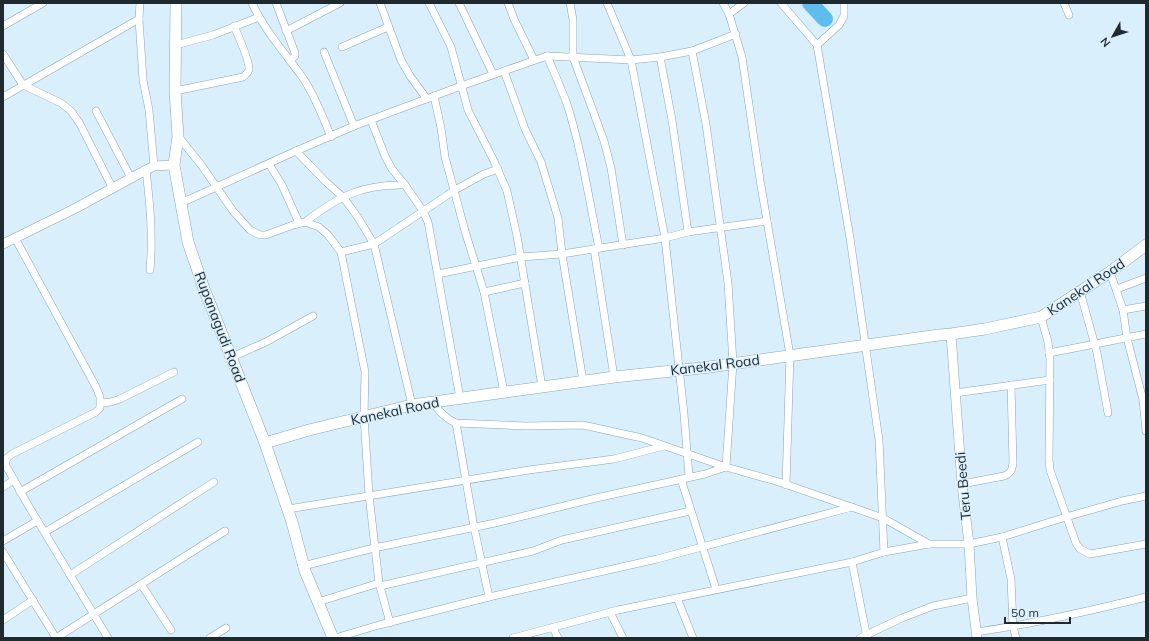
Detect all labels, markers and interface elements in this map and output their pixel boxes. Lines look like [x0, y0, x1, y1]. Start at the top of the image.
north arrow [1093, 16, 1133, 56]
text: N [1097, 35, 1113, 50]
street label: Kanekal Road [1044, 254, 1128, 320]
street label: Rupanagudi Road [191, 269, 249, 385]
street label: Kanekal Road [669, 351, 761, 379]
street label: Kanekal Road [349, 393, 441, 429]
street label: Teru Beedi [951, 451, 975, 521]
scale bar [1005, 599, 1070, 625]
text: 50 m [1011, 605, 1039, 620]

